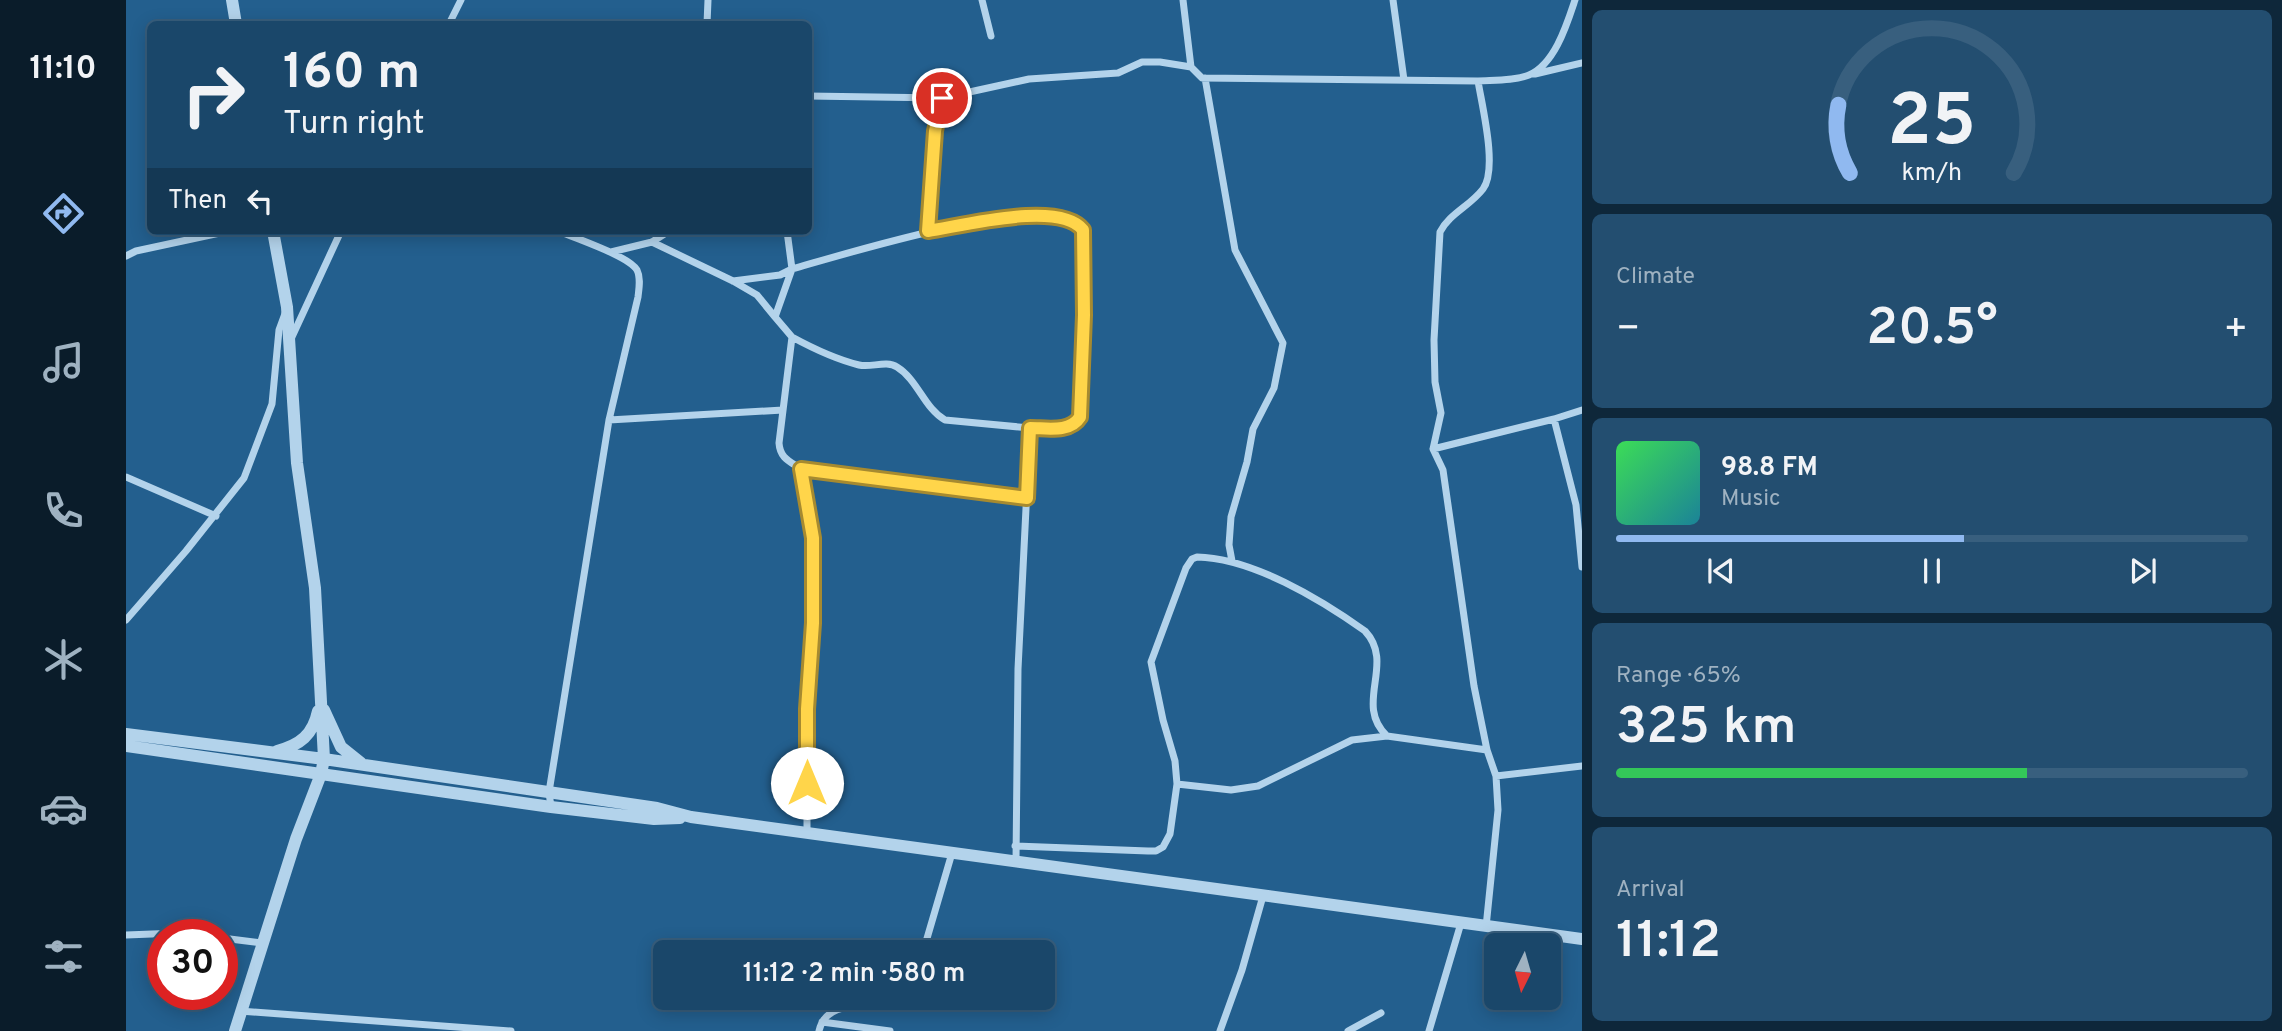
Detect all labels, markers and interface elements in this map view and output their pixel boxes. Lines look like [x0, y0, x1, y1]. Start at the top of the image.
text: 160 m [283, 44, 420, 106]
icon: right [168, 49, 259, 140]
text: 11:10 [29, 50, 97, 90]
pin [912, 68, 972, 128]
icon: arrive [923, 79, 961, 117]
text: 25 [1888, 79, 1977, 171]
text: Turn right [283, 105, 425, 145]
text: km/h [1902, 158, 1962, 190]
icon: left [241, 182, 279, 220]
text: Then [168, 185, 227, 218]
icon: directions [39, 189, 88, 238]
text: Climate [1616, 263, 1695, 292]
text: 20.5° [1866, 297, 1998, 363]
text: − [1616, 306, 1641, 355]
text: + [2223, 306, 2248, 355]
icon: music [39, 338, 88, 387]
text: 98.8 FM [1721, 452, 1818, 485]
text: Music [1721, 485, 1781, 514]
icon: phone [39, 486, 88, 535]
icon: previous [1702, 552, 1740, 590]
icon: pause [1913, 552, 1951, 590]
icon: next [2124, 552, 2162, 590]
icon: climate [39, 635, 88, 684]
text: Range · 65% [1616, 662, 1741, 691]
text: 325 km [1616, 696, 1796, 762]
position arrow [770, 746, 844, 820]
icon: car [39, 784, 88, 833]
text: Arrival [1616, 876, 1685, 905]
text: 11:12 [1616, 910, 1721, 976]
speed limit sign: 30 [147, 919, 238, 1010]
icon: filters [39, 932, 88, 981]
north arrow [1484, 933, 1561, 1010]
map controls [1484, 933, 1561, 1010]
text: 11:12 · 2 min · 580 m [743, 958, 965, 991]

